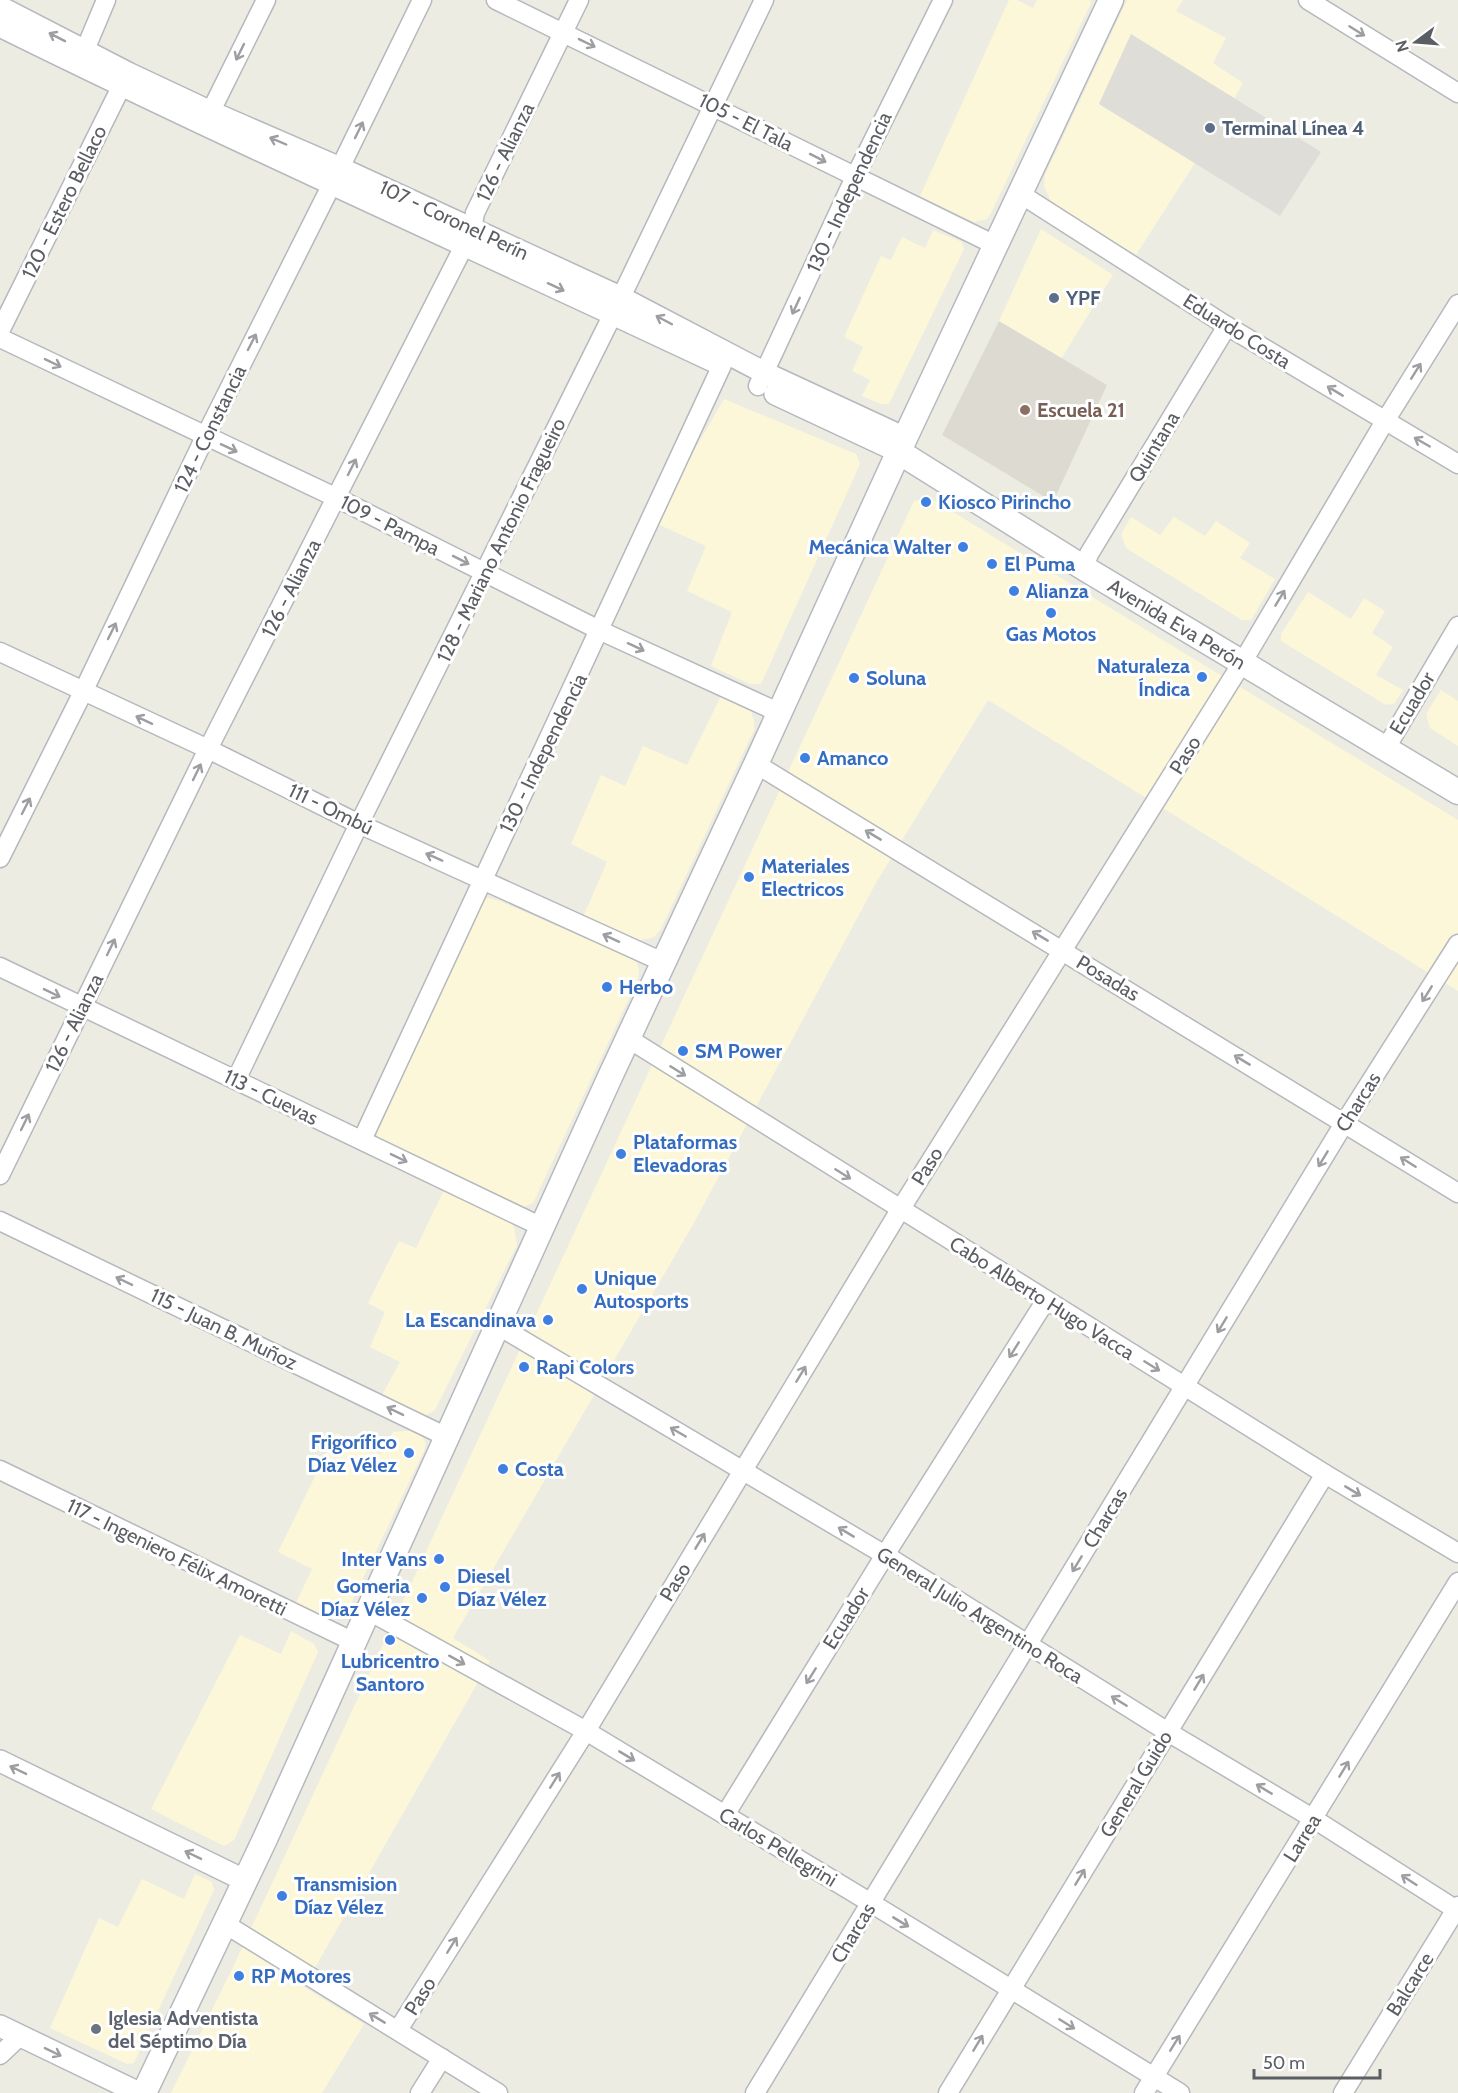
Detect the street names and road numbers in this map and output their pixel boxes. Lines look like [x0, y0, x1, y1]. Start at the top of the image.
street label: 105 - El Tala [695, 88, 797, 156]
street label: 126 - Alianza [471, 98, 539, 205]
street label: 130 - Independencia [801, 108, 897, 276]
street label: 120 - Estero Bellaco [17, 122, 111, 282]
street label: 107 - Coronel Perín [376, 175, 532, 265]
street label: Eduardo Costa [1179, 288, 1296, 374]
street label: 124 - Constancia [169, 361, 251, 497]
street label: Quintana [1124, 407, 1185, 487]
street label: 128 - Mariano Antonio Fragueiro [431, 414, 571, 666]
street label: 109 - Pampa [336, 490, 444, 560]
street label: 126 - Alianza [256, 535, 326, 641]
street label: Avenida Eva Perón [1104, 573, 1250, 675]
street label: Ecuador [1384, 667, 1440, 738]
street label: 130 - Independencia [494, 669, 592, 837]
street label: Paso [1164, 732, 1206, 778]
street label: 111 - Ombú [285, 778, 377, 840]
street label: Posadas [1072, 950, 1144, 1006]
street label: 126 - Alianza [40, 969, 108, 1076]
street label: 113 - Cuevas [220, 1064, 322, 1130]
street label: Charcas [1330, 1068, 1386, 1136]
street label: Paso [906, 1143, 948, 1189]
street label: Cabo Alberto Hugo Vacca [945, 1231, 1139, 1365]
street label: 115 - Juan B. Muñoz [147, 1283, 301, 1375]
street label: Charcas [1078, 1484, 1132, 1552]
street label: 117 - Ingeniero Félix Amoretti [63, 1493, 291, 1621]
street label: General Julio Argentino Roca [872, 1542, 1088, 1689]
street label: Paso [654, 1559, 696, 1605]
street label: Ecuador [818, 1582, 875, 1653]
street label: General Guido [1095, 1726, 1177, 1842]
street label: Carlos Pellegrini [715, 1802, 841, 1892]
street label: Larrea [1278, 1809, 1326, 1866]
street label: Charcas [826, 1899, 880, 1967]
street label: Balcarce [1381, 1948, 1439, 2020]
street label: Paso [399, 1973, 441, 2019]

